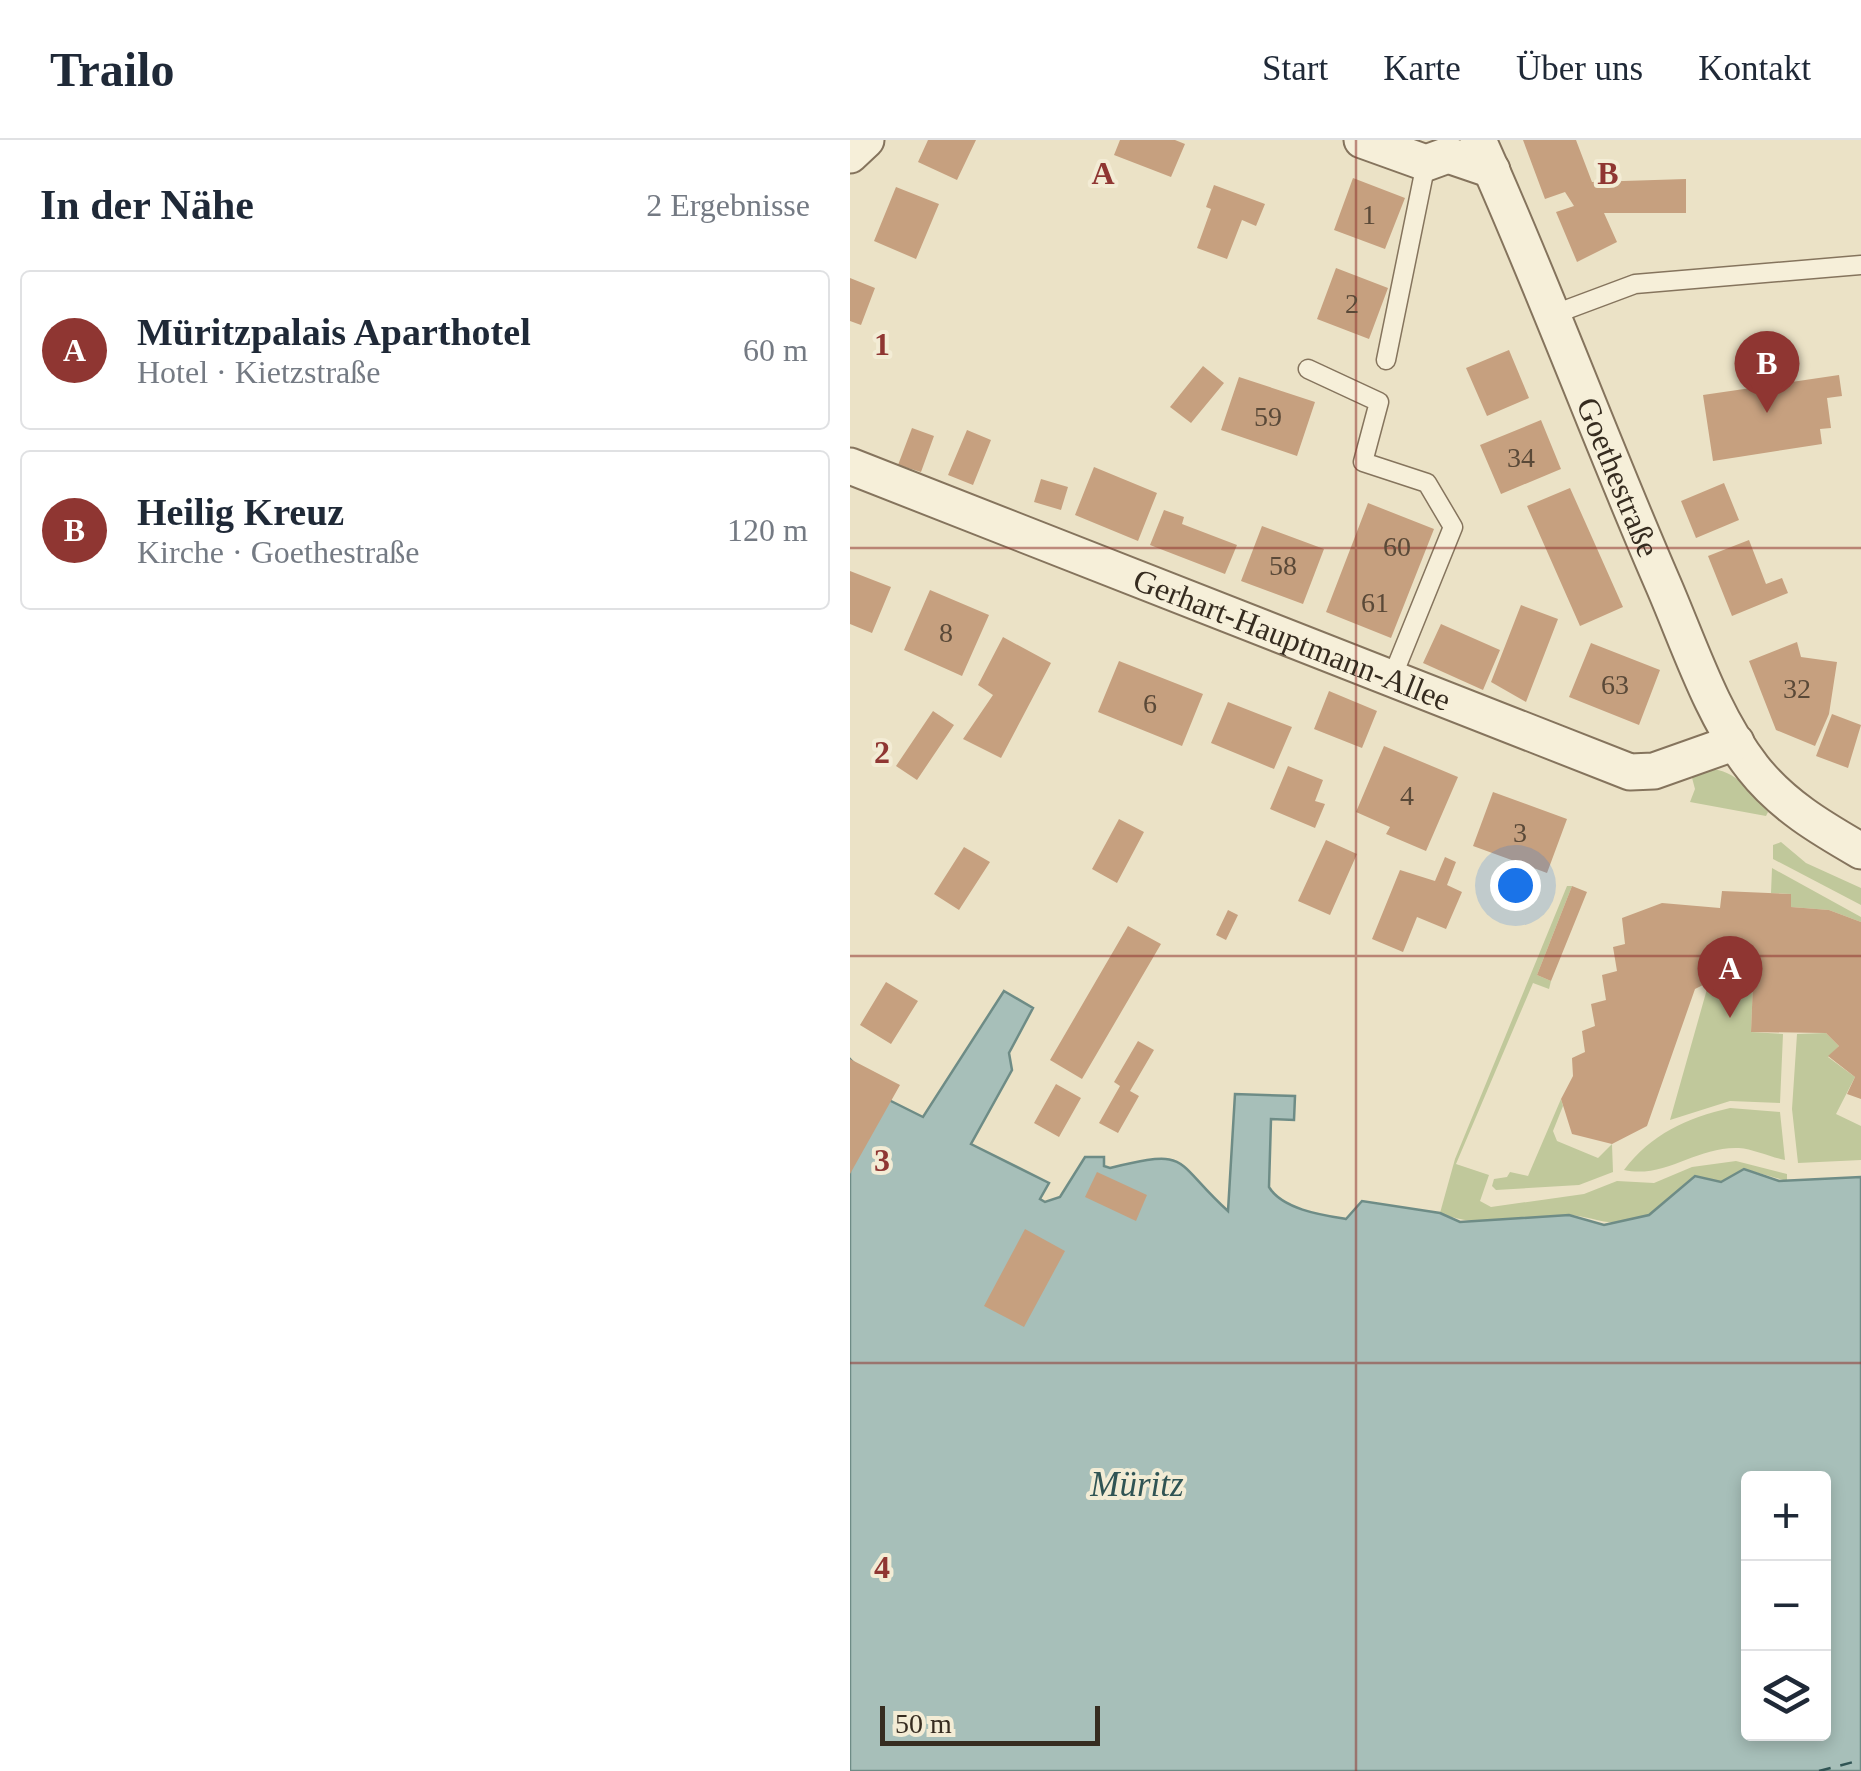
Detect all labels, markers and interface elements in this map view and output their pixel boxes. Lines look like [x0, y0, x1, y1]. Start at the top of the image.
text: Trailo [50, 43, 174, 96]
text: Start [1262, 49, 1328, 88]
text: Karte [1383, 49, 1461, 88]
text: Über uns [1516, 49, 1643, 88]
text: Kontakt [1698, 49, 1811, 88]
text: A [1091, 155, 1115, 191]
text: B [1597, 155, 1619, 191]
text: In der Nähe [40, 182, 254, 228]
text: 2 Ergebnisse [646, 187, 810, 223]
house number: 1 [1362, 199, 1376, 230]
house number: 2 [1345, 288, 1359, 319]
text: Müritzpalais Aparthotel [137, 311, 531, 353]
text: 1 [874, 326, 890, 362]
pin: B [1734, 330, 1800, 413]
text: A [63, 332, 86, 368]
text: 60 m [743, 332, 808, 368]
text: Hotel · Kietzstraße [137, 354, 380, 390]
street label: Goethestraße [1570, 392, 1667, 562]
house number: 59 [1254, 401, 1282, 432]
house number: 34 [1507, 442, 1535, 473]
text: Heilig Kreuz [137, 491, 344, 533]
text: B [64, 512, 85, 548]
text: 120 m [727, 512, 808, 548]
house number: 60 [1383, 531, 1411, 562]
text: Kirche · Goethestraße [137, 534, 420, 570]
house number: 58 [1269, 550, 1297, 581]
street label: Gerhart-Hauptmann-Allee [1128, 561, 1456, 718]
house number: 61 [1361, 587, 1389, 618]
house number: 8 [939, 617, 953, 648]
house number: 63 [1601, 669, 1629, 700]
house number: 32 [1783, 673, 1811, 704]
house number: 6 [1143, 688, 1157, 719]
text: 2 [874, 734, 890, 770]
house number: 4 [1400, 780, 1414, 811]
house number: 3 [1513, 817, 1527, 848]
your location [1490, 860, 1541, 911]
pin: A [1698, 936, 1762, 1018]
text: 3 [874, 1142, 890, 1178]
water label: Müritz [1089, 1465, 1184, 1504]
map controls [1741, 1471, 1831, 1741]
button: + [1741, 1471, 1831, 1561]
text: 4 [874, 1549, 890, 1585]
button: − [1741, 1561, 1831, 1651]
button: layers [1741, 1651, 1831, 1741]
scale bar [880, 1701, 1100, 1746]
text: 50 m [895, 1708, 952, 1739]

